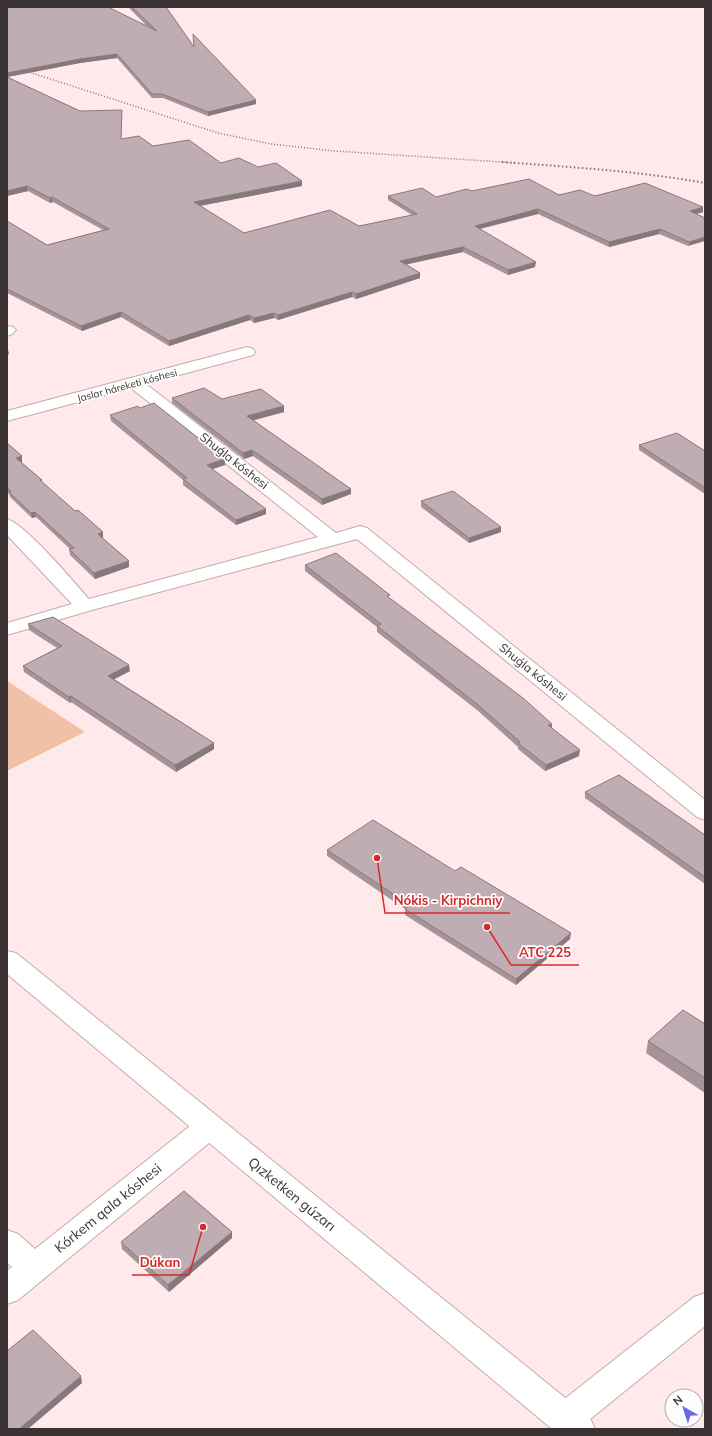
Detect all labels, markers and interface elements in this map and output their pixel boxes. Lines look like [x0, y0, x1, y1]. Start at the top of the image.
street label: Jaslar háreketi kóshesi [76, 366, 179, 405]
street label: Shuǵla kóshesi [197, 429, 272, 492]
street label: Shuǵla kóshesi [496, 640, 570, 704]
callout: Nókis - Kirpichniy [385, 888, 510, 913]
text: Nókis - Kirpichniy [394, 892, 503, 909]
callout: АТС 225 [511, 940, 579, 965]
text: АТС 225 [519, 944, 571, 960]
street label: Qızketken gúzarı [244, 1153, 340, 1235]
street label: Kórkem qala kóshesi [51, 1159, 165, 1257]
callout: Dúkan [132, 1250, 189, 1275]
text: Dúkan [140, 1254, 180, 1270]
north arrow [664, 1388, 704, 1428]
text: N [670, 1392, 685, 1408]

